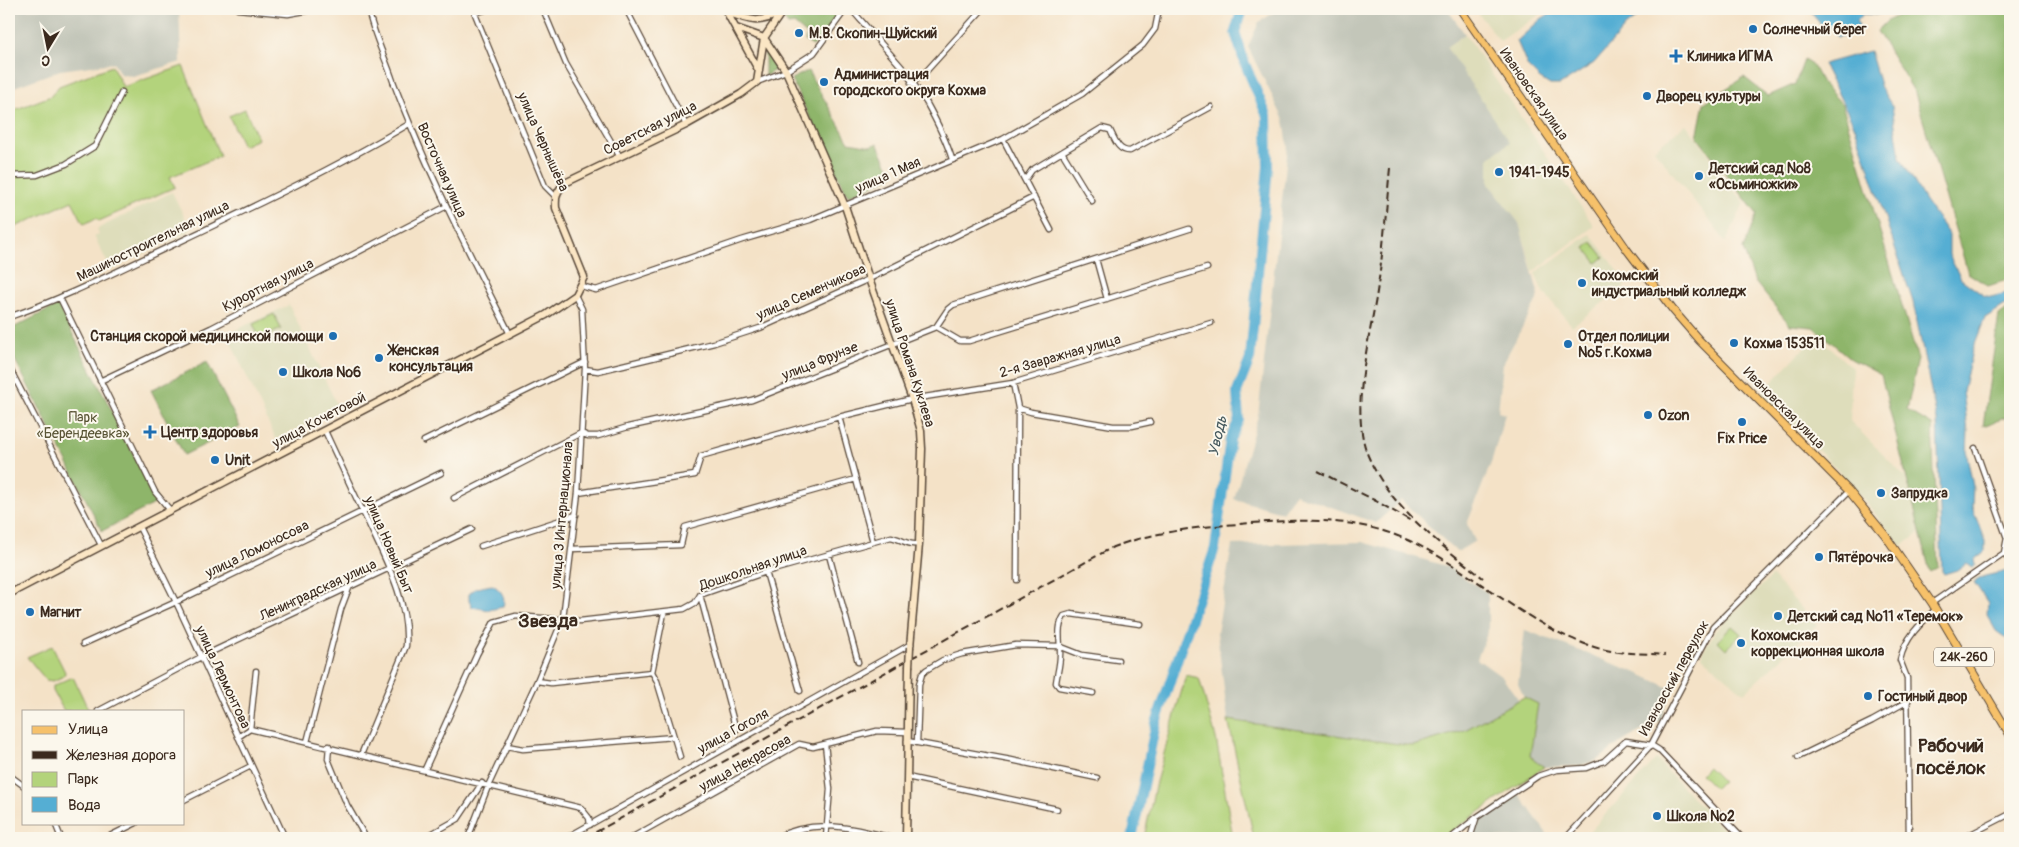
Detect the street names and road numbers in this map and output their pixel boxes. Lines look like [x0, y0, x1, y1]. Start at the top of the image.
street label: Ивановская улица [1496, 45, 1572, 143]
street label: улица Чернышёва [513, 89, 572, 194]
street label: Советская улица [601, 97, 699, 159]
street label: Восточная улица [414, 120, 470, 220]
street label: улица 1 Мая [852, 153, 923, 197]
street label: Машиностроительная улица [74, 197, 232, 285]
street label: Курортная улица [220, 255, 316, 315]
street label: улица Семенчикова [753, 260, 868, 324]
street label: улица Романа Куклева [881, 296, 939, 429]
street label: 2-я Завражная улица [997, 331, 1123, 381]
street label: улица Фрунзе [779, 338, 861, 384]
street label: Ивановская улица [1740, 364, 1828, 452]
street label: улица Кочетовой [269, 388, 369, 452]
street label: улица 3 Интернационала [547, 441, 577, 590]
street label: улица Новый Быт [360, 493, 417, 596]
street label: улица Ломоносова [202, 517, 312, 582]
street label: Дошкольная улица [696, 542, 809, 595]
street label: Ленинградская улица [256, 555, 379, 625]
street label: Ивановский переулок [1635, 617, 1713, 739]
street label: улица Лермонтова [191, 622, 254, 731]
road number: 24К-260 [1934, 648, 1994, 666]
street label: улица Гоголя [694, 705, 771, 758]
street label: улица Некрасова [695, 731, 794, 796]

